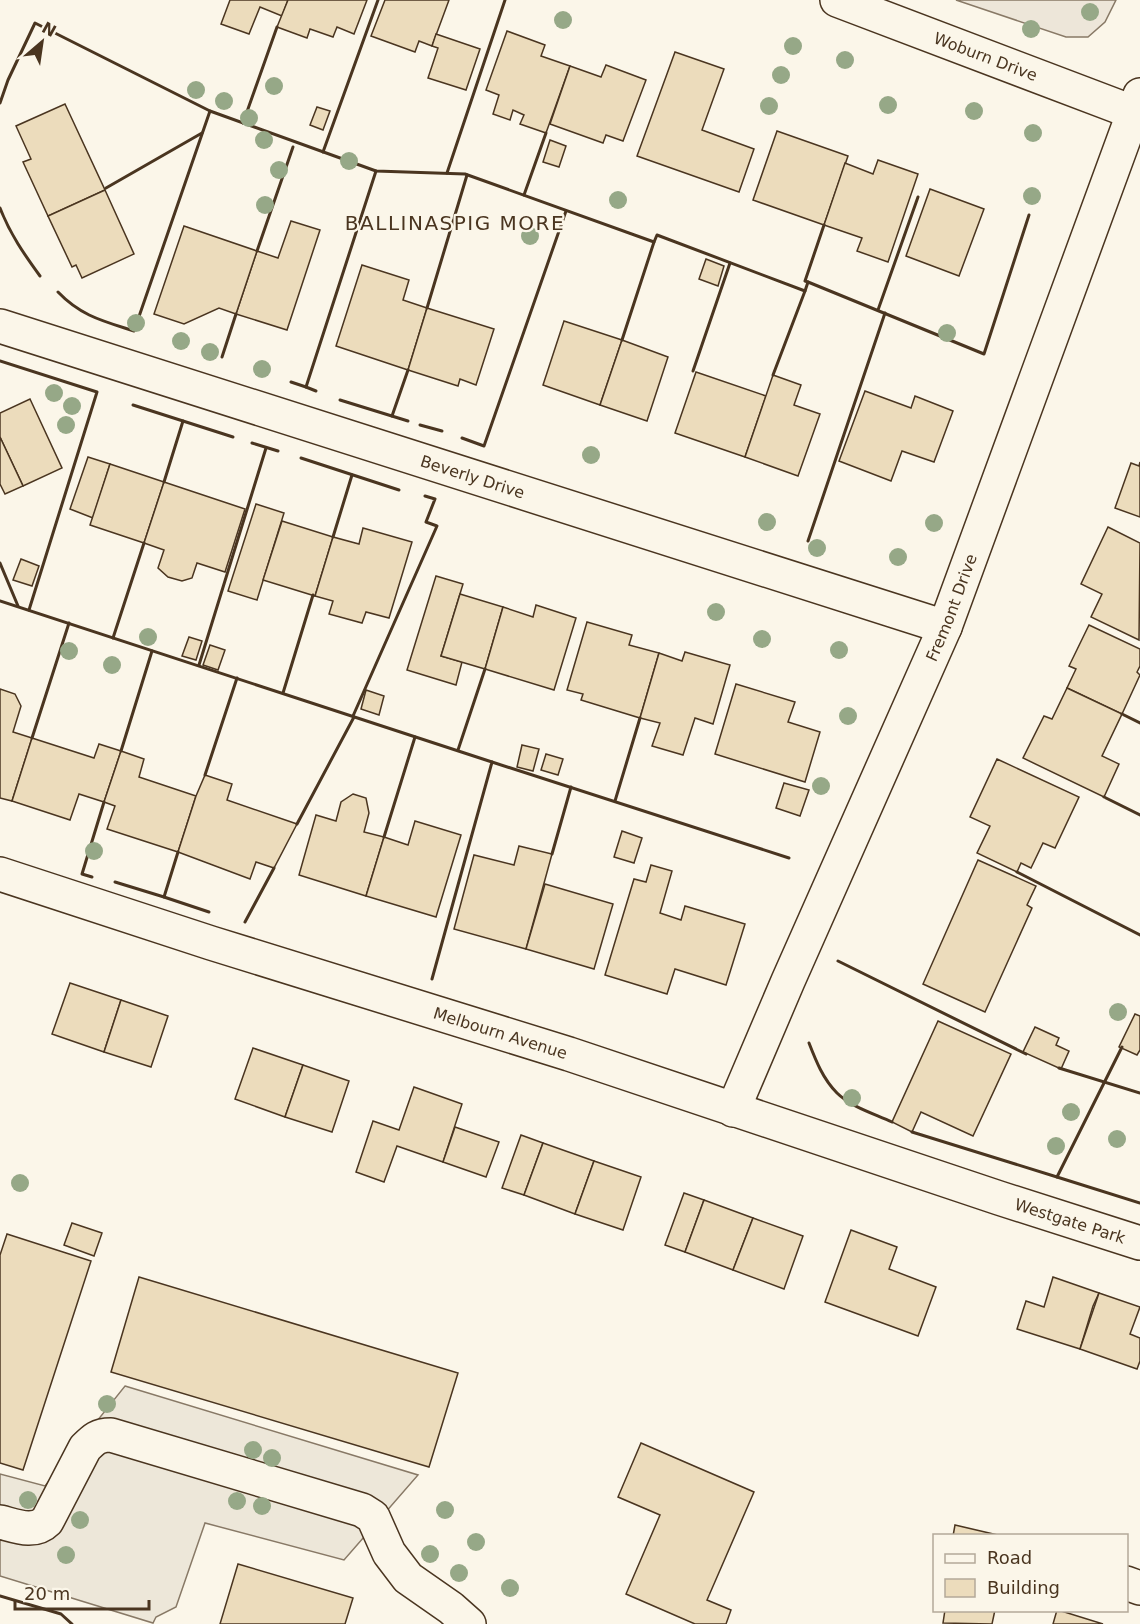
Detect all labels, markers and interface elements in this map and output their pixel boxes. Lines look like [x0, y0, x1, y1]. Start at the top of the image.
north arrow [12, 12, 72, 72]
text: N [39, 18, 59, 41]
street label: Woburn Drive [931, 29, 1040, 85]
district label: BALLINASPIG MORE [345, 211, 565, 235]
street label: Beverly Drive [418, 452, 527, 503]
street label: Fremont Drive [922, 551, 981, 664]
street label: Melbourn Avenue [431, 1004, 570, 1063]
street label: Westgate Park [1012, 1195, 1128, 1248]
legend [933, 1534, 1128, 1612]
text: Road [987, 1547, 1032, 1568]
scale bar [15, 1573, 148, 1611]
text: Building [987, 1577, 1060, 1598]
text: 20 m [24, 1583, 70, 1604]

